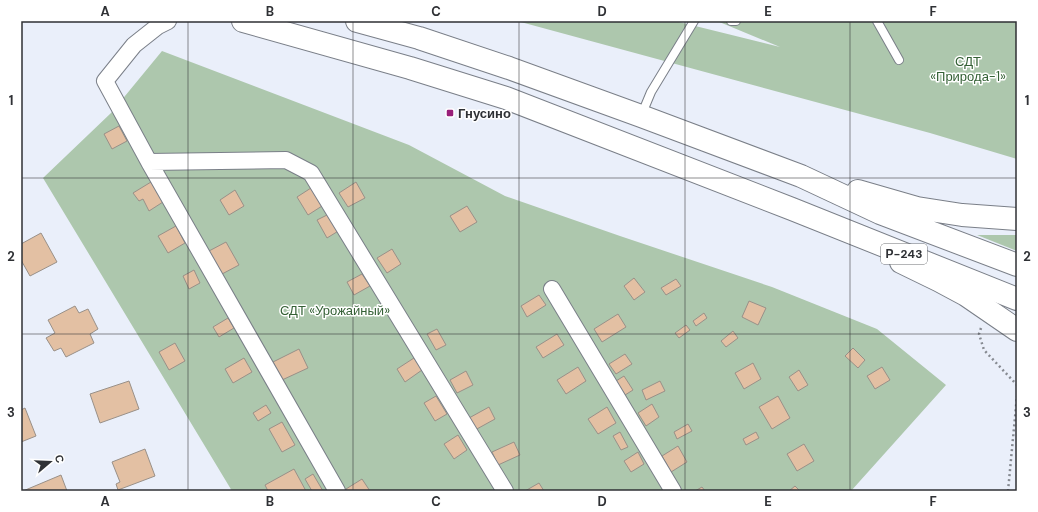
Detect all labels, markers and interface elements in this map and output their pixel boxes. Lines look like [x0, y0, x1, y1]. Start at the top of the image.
text: A [100, 3, 110, 20]
text: B [266, 3, 274, 20]
text: C [431, 3, 441, 20]
text: D [597, 3, 607, 20]
text: E [764, 3, 772, 20]
text: F [929, 3, 937, 20]
park label: СДТ «Природа-1» [930, 53, 1006, 85]
text: 1 [9, 92, 13, 109]
text: 1 [1025, 92, 1029, 109]
place label: Гнусино [458, 105, 511, 122]
marker: Гнусино [445, 108, 455, 118]
road number: Р-243 [881, 244, 927, 264]
text: 2 [7, 248, 15, 265]
text: 2 [1023, 248, 1031, 265]
park label: СДТ «Урожайный» [280, 302, 390, 319]
text: 3 [7, 404, 15, 421]
text: 3 [1023, 404, 1031, 421]
north arrow [30, 442, 70, 482]
text: С [52, 453, 67, 465]
text: A [100, 493, 110, 510]
text: B [266, 493, 274, 510]
text: C [431, 493, 441, 510]
text: D [597, 493, 607, 510]
text: E [764, 493, 772, 510]
text: F [929, 493, 937, 510]

